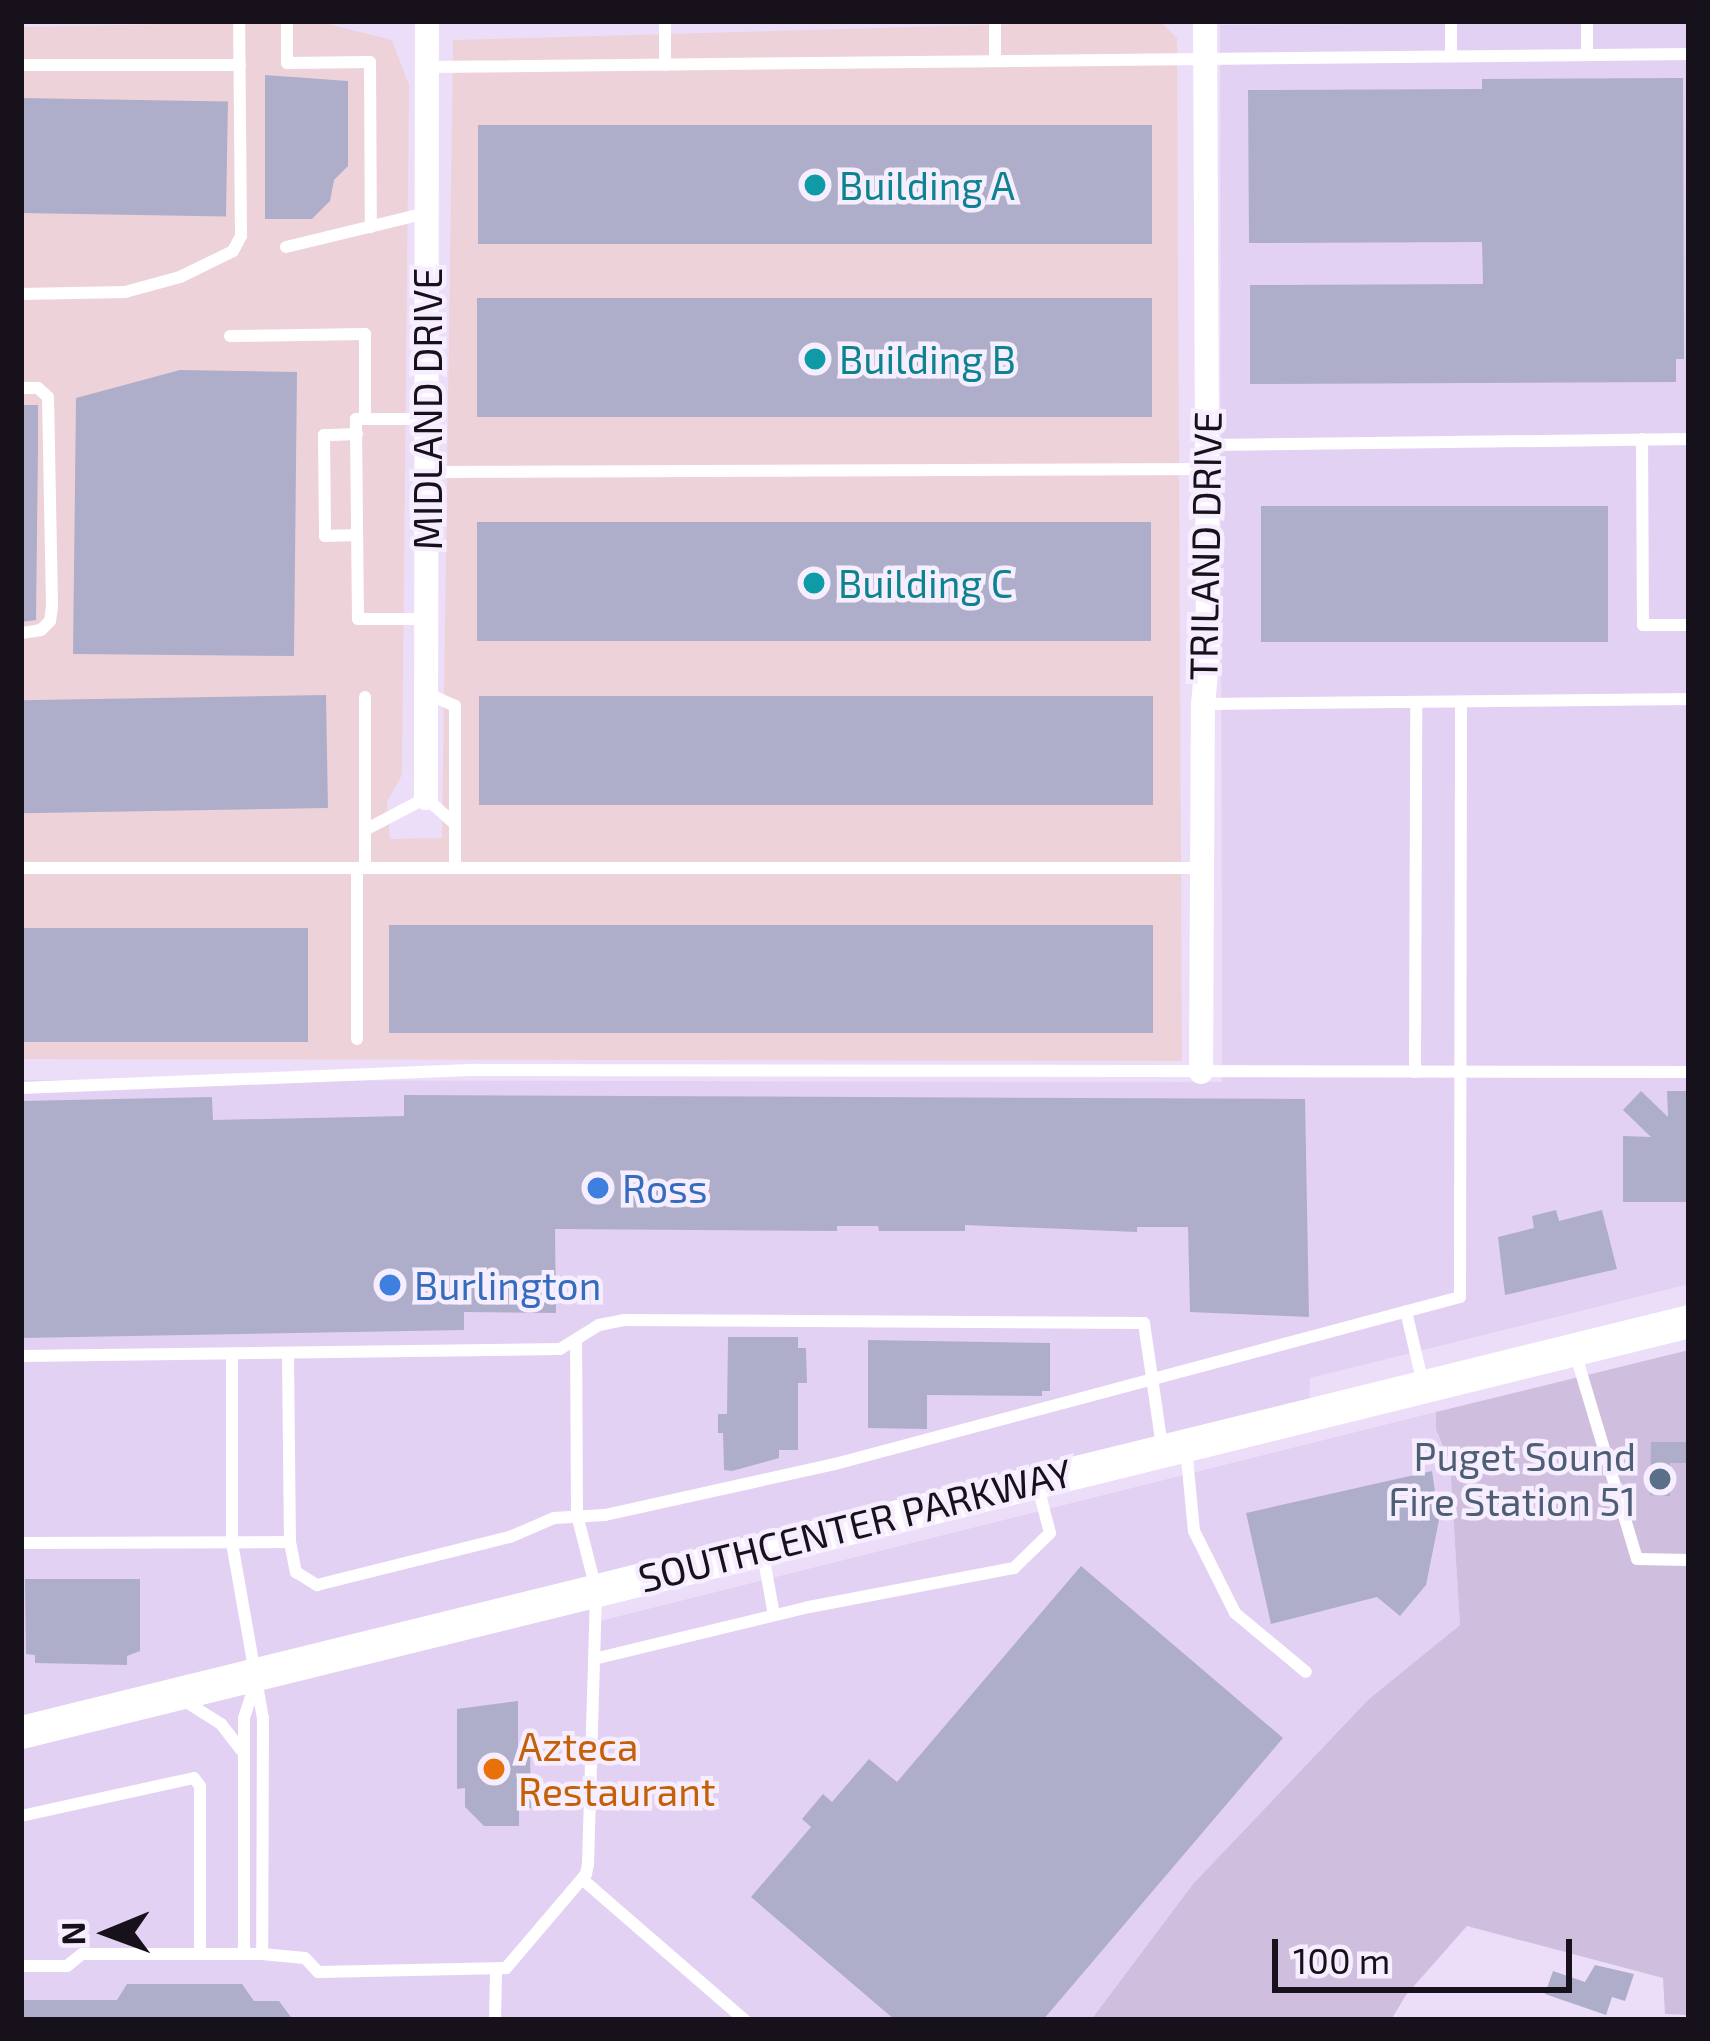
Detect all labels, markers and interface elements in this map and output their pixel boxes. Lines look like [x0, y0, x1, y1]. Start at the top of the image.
place label: Building A [839, 162, 1016, 208]
marker: Building A [802, 172, 828, 198]
street label: MIDLAND DRIVE [404, 268, 450, 550]
place label: Building B [839, 336, 1016, 382]
marker: Building B [802, 346, 828, 372]
street label: TRILAND DRIVE [1179, 411, 1231, 681]
place label: Building C [838, 560, 1013, 606]
marker: Building C [801, 570, 827, 596]
place label: Ross [622, 1165, 708, 1211]
marker: Ross [585, 1175, 611, 1201]
place label: Burlington [414, 1262, 601, 1308]
marker: Burlington [377, 1272, 403, 1298]
place label: Puget Sound Fire Station 51 [1388, 1434, 1636, 1525]
street label: SOUTHCENTER PARKWAY [633, 1448, 1077, 1602]
marker: Puget Sound Fire Station 51 [1647, 1466, 1673, 1492]
place label: Azteca Restaurant [518, 1724, 716, 1815]
marker: Azteca Restaurant [481, 1756, 507, 1782]
north arrow [48, 1873, 168, 1993]
scale bar [1278, 1915, 1578, 1989]
text: N [52, 1921, 92, 1946]
text: 100 m [1293, 1938, 1390, 1981]

